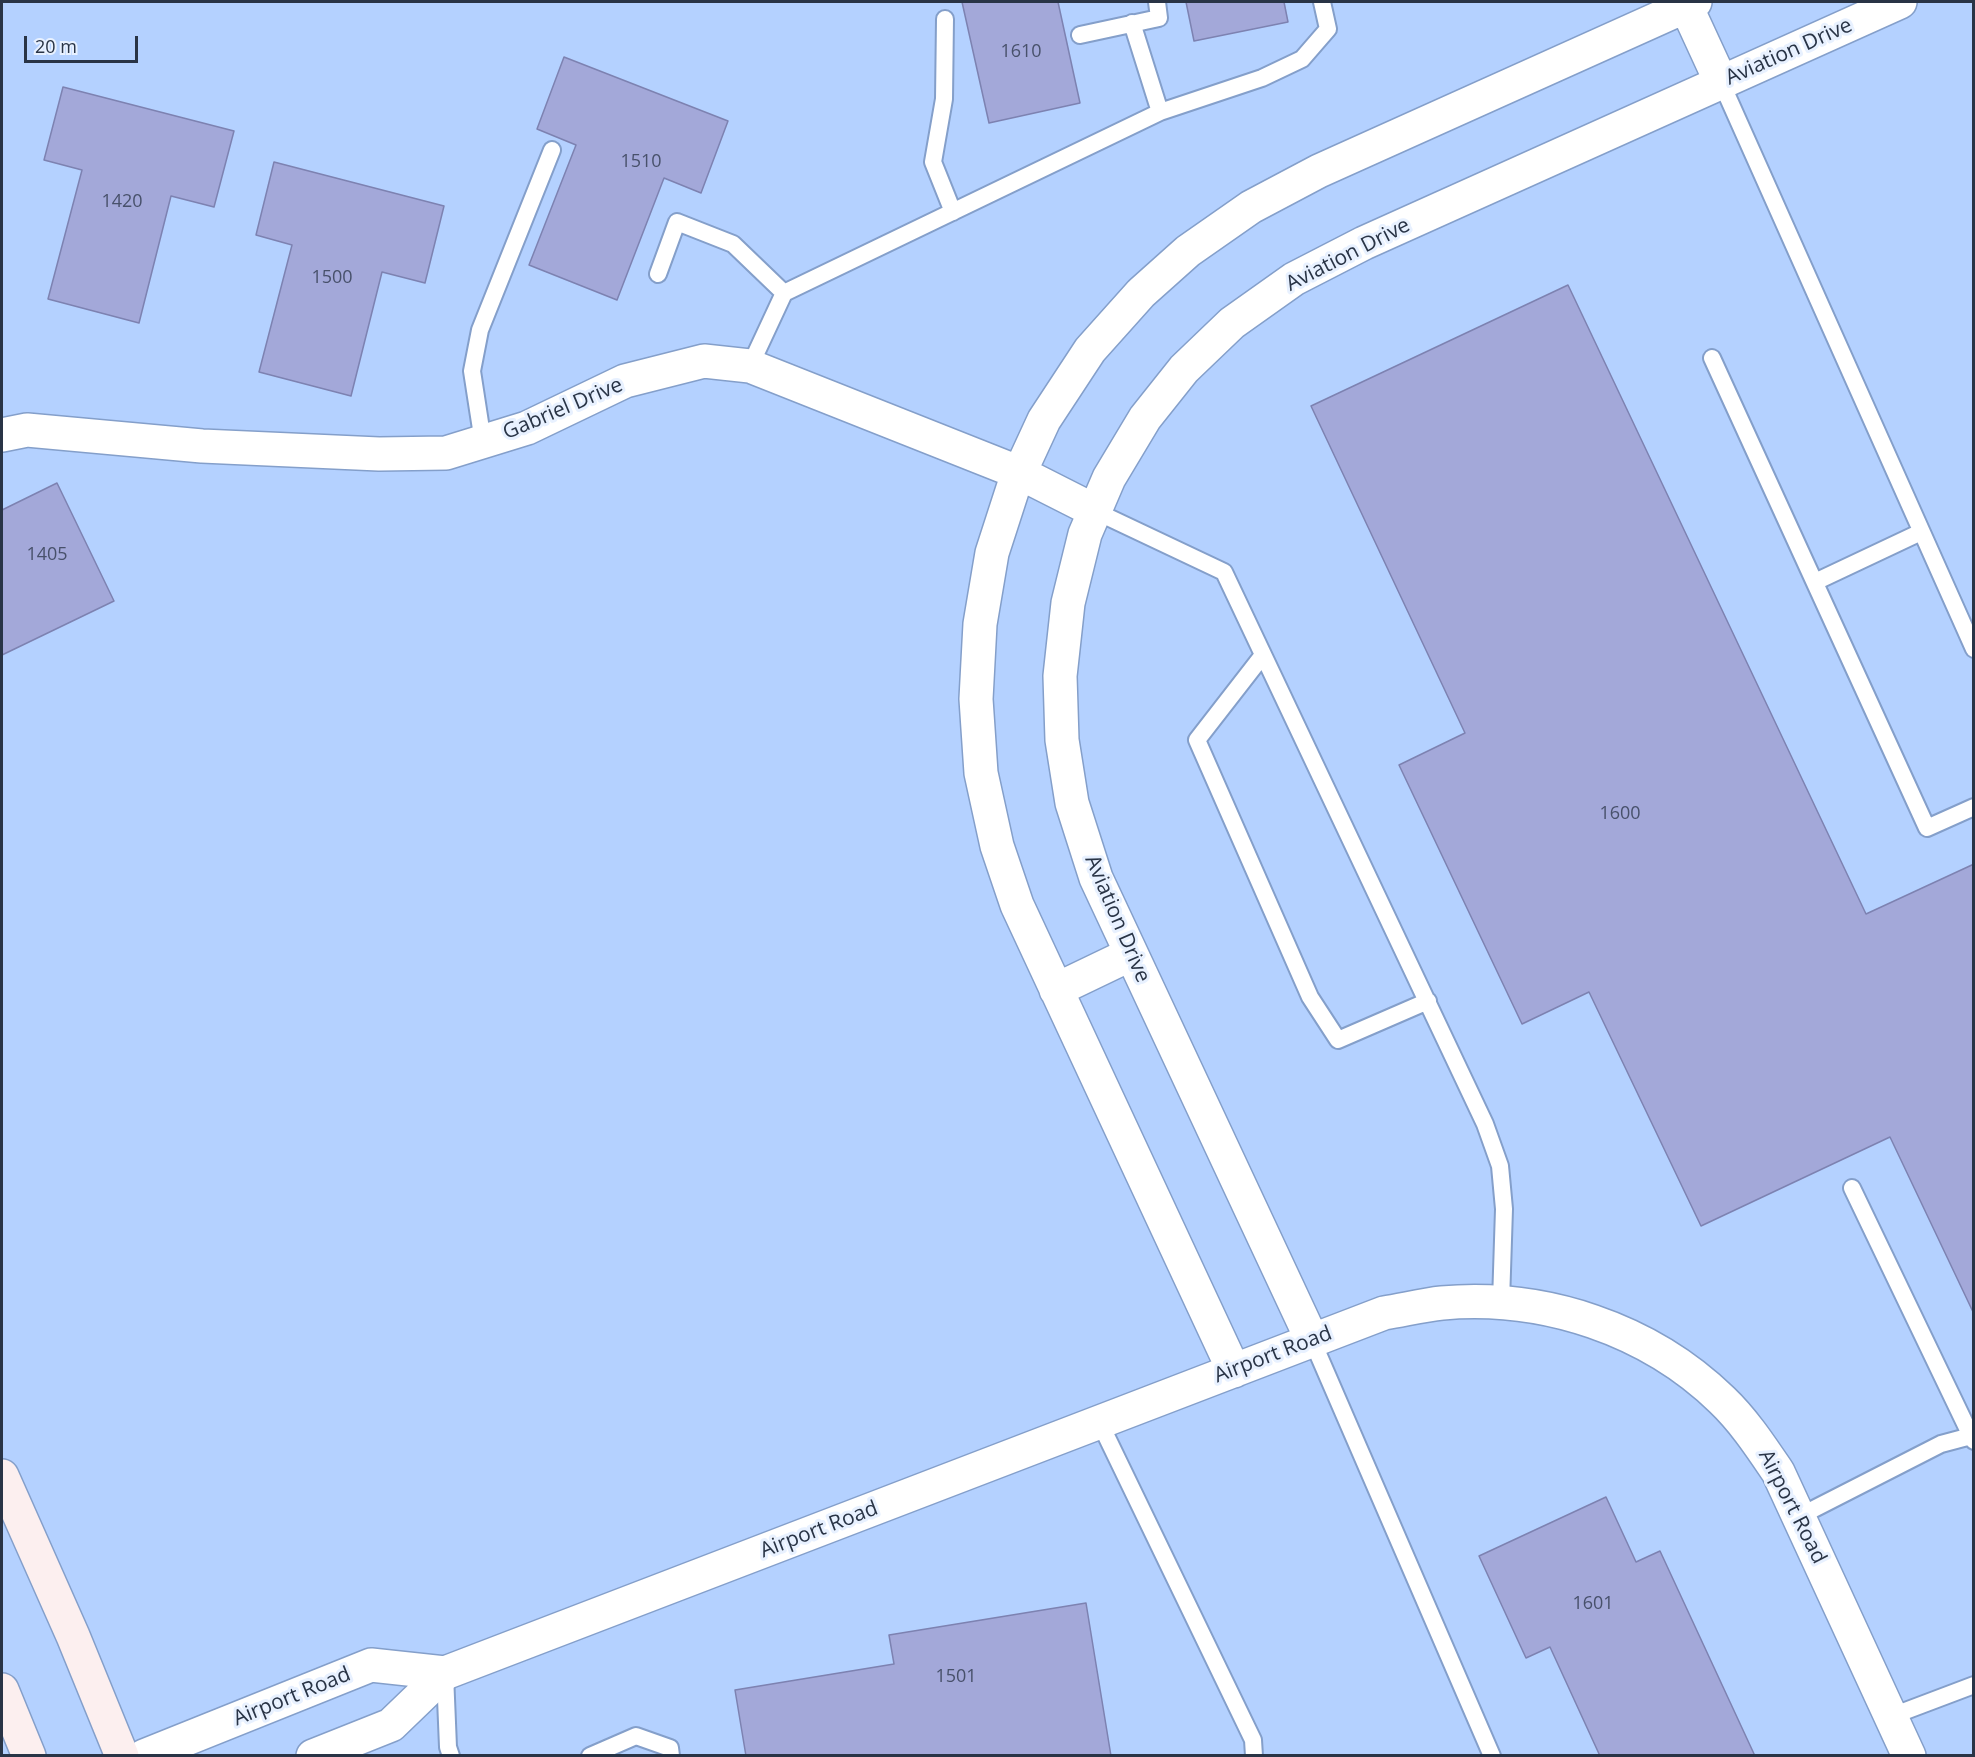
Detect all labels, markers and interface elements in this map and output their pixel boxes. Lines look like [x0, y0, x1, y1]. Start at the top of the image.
street label: Aviation Drive [1722, 13, 1856, 91]
scale bar [27, 24, 141, 62]
text: 20 m [35, 34, 77, 58]
house number: 1610 [1000, 41, 1042, 63]
house number: 1510 [620, 151, 662, 173]
house number: 1420 [101, 191, 143, 213]
street label: Aviation Drive [1282, 213, 1414, 297]
house number: 1500 [311, 267, 353, 289]
street label: Gabriel Drive [499, 372, 627, 446]
house number: 1405 [26, 544, 68, 566]
house number: 1600 [1599, 803, 1641, 825]
street label: Aviation Drive [1079, 852, 1155, 986]
street label: Airport Road [1210, 1321, 1336, 1389]
street label: Airport Road [1753, 1446, 1831, 1568]
street label: Airport Road [756, 1496, 882, 1564]
house number: 1601 [1572, 1593, 1614, 1615]
street label: Airport Road [230, 1662, 354, 1732]
house number: 1501 [935, 1666, 977, 1688]

